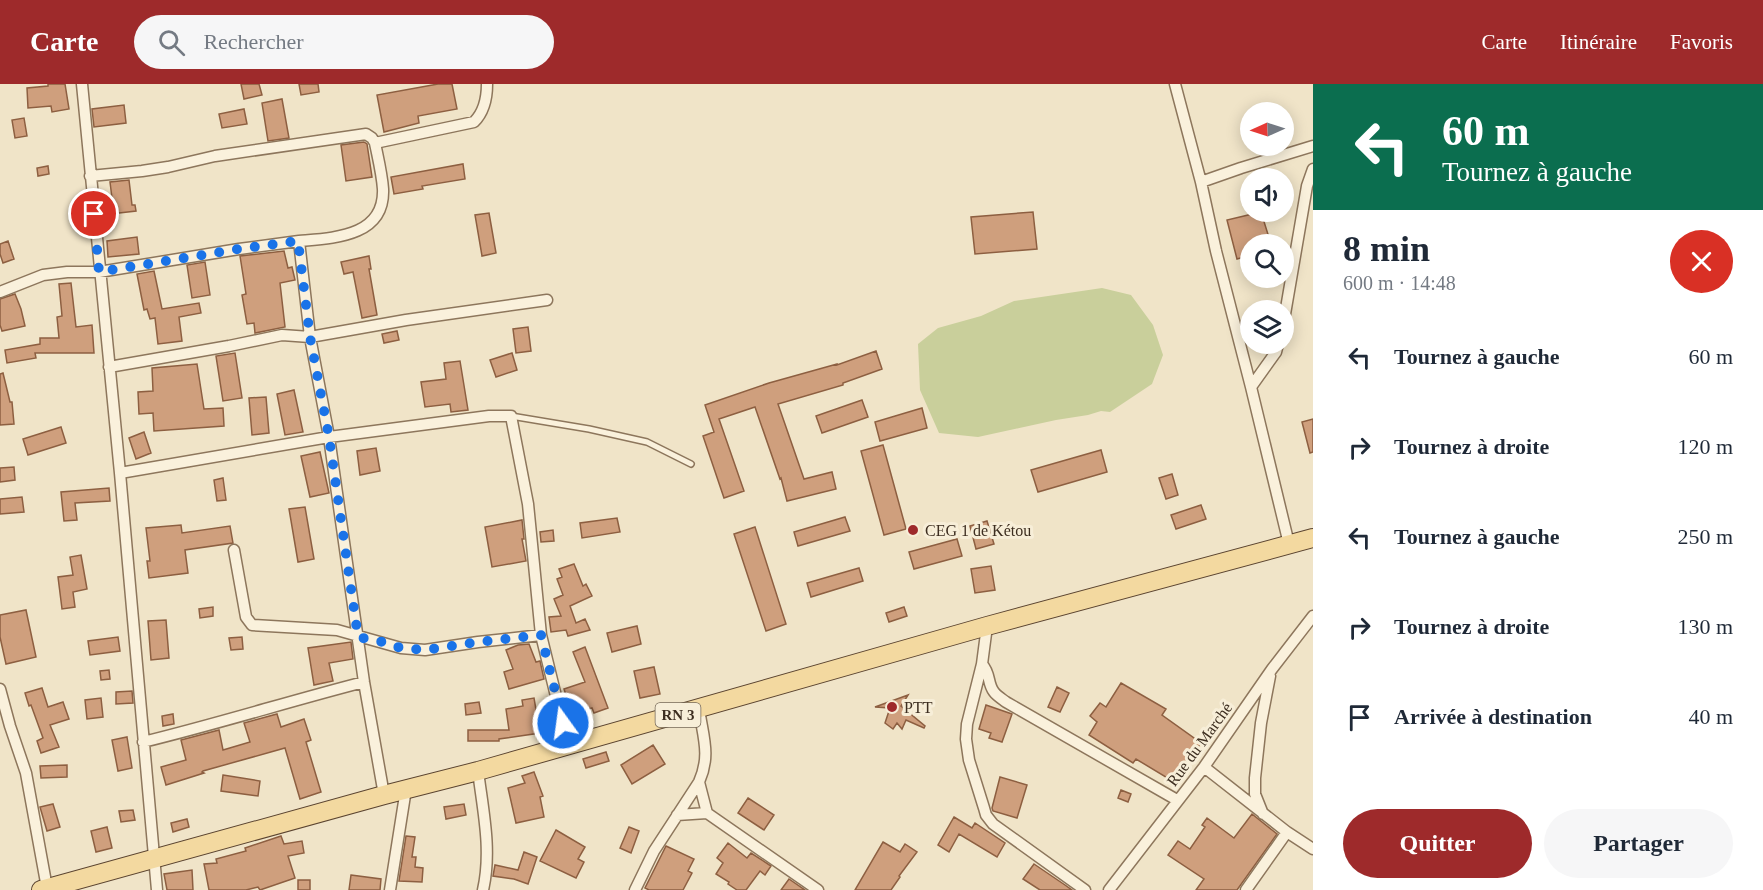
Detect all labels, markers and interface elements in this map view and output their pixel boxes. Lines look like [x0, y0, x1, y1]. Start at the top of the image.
search box [134, 15, 554, 69]
text: Carte [30, 26, 98, 57]
icon: search [155, 26, 188, 59]
text: Rechercher [203, 29, 304, 54]
text: Carte [1482, 30, 1527, 54]
text: Itinéraire [1560, 30, 1637, 54]
text: Favoris [1670, 30, 1733, 54]
north arrow [1240, 102, 1294, 156]
map controls [1240, 102, 1294, 354]
icon: left [1343, 108, 1421, 186]
text: 60 m [1442, 108, 1530, 154]
text: Tournez à gauche [1442, 157, 1632, 187]
button: sound [1240, 168, 1294, 222]
pin [68, 188, 119, 239]
icon: arrive [77, 197, 110, 230]
text: 8 min [1343, 229, 1430, 269]
button: close [1670, 230, 1733, 293]
button: search [1240, 234, 1294, 288]
text: 600 m · 14:48 [1343, 272, 1456, 294]
button: layers [1240, 300, 1294, 354]
icon: left [1343, 341, 1376, 374]
text: Tournez à gauche [1394, 344, 1559, 369]
text: 60 m [1688, 344, 1733, 369]
icon: right [1343, 431, 1376, 464]
text: Tournez à droite [1394, 434, 1549, 459]
text: 120 m [1677, 434, 1733, 459]
icon: left [1343, 521, 1376, 554]
place label: CEG 1 de Kétou [925, 522, 1031, 539]
marker: CEG 1 de Kétou [906, 523, 920, 537]
text: Tournez à gauche [1394, 524, 1559, 549]
text: 250 m [1677, 524, 1733, 549]
icon: right [1343, 611, 1376, 644]
text: Tournez à droite [1394, 614, 1549, 639]
text: 130 m [1677, 614, 1733, 639]
position arrow [531, 691, 595, 755]
place label: PTT [904, 699, 933, 716]
street label: Rue du Marché [1164, 699, 1235, 789]
marker: PTT [885, 700, 899, 714]
icon: arrive [1343, 701, 1376, 734]
road number: RN 3 [656, 703, 700, 727]
text: Arrivée à destination [1394, 704, 1592, 729]
text: 40 m [1688, 704, 1733, 729]
button: Quitter [1343, 809, 1532, 878]
button: Partager [1544, 809, 1733, 878]

